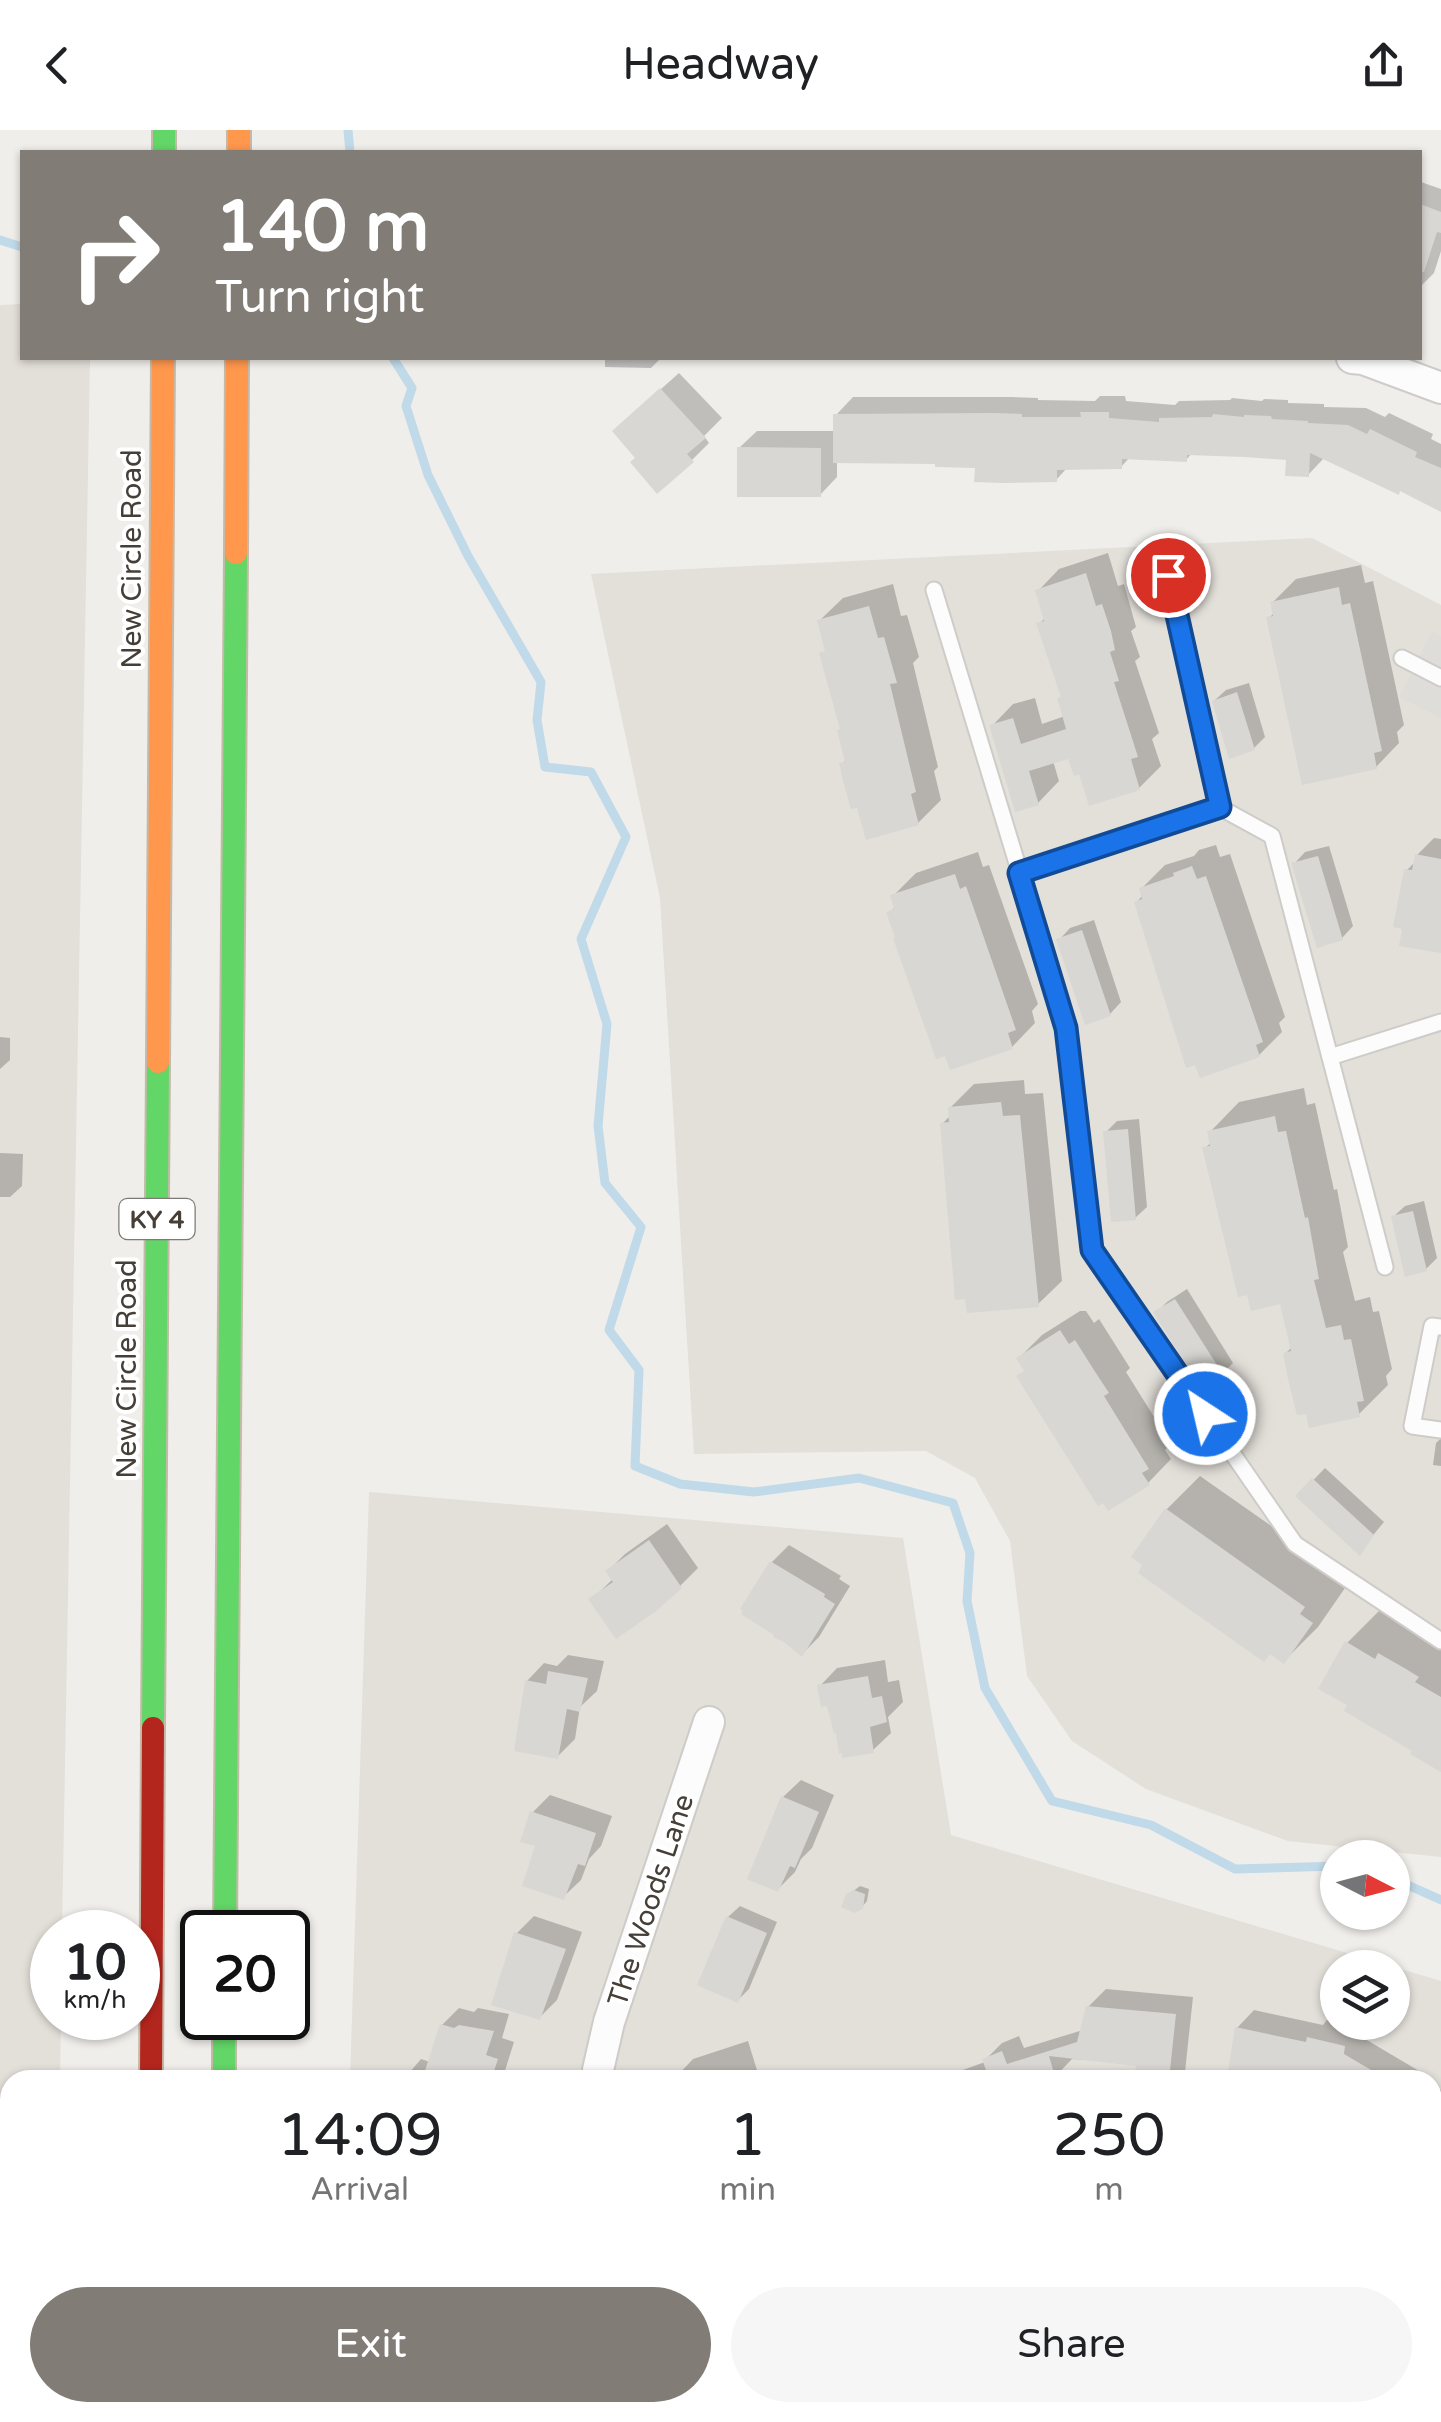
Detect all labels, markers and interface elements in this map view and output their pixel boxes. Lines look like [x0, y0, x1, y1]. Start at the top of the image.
icon: back [30, 38, 85, 93]
text: Headway [622, 38, 819, 92]
icon: share [1356, 38, 1411, 93]
text: 140 m [215, 186, 429, 270]
icon: right [50, 190, 180, 320]
text: Turn right [215, 271, 424, 325]
street label: New Circle Road [115, 449, 149, 669]
pin [1126, 533, 1211, 618]
icon: arrive [1141, 548, 1196, 603]
road number: KY 4 [120, 1199, 194, 1239]
street label: New Circle Road [110, 1259, 144, 1479]
position arrow [1153, 1362, 1257, 1466]
street label: The Woods Lane [601, 1790, 701, 2011]
north arrow [1320, 1840, 1410, 1930]
map controls [1320, 1840, 1410, 2040]
speed limit sign: 20 [180, 1910, 310, 2040]
text: 10 [64, 1933, 126, 1993]
button: layers [1320, 1950, 1410, 2040]
text: km/h [64, 1985, 126, 2015]
text: 14:09 [276, 2100, 443, 2172]
text: 1 [729, 2100, 766, 2172]
text: 250 [1052, 2100, 1166, 2172]
text: Arrival [310, 2171, 409, 2209]
text: min [719, 2171, 776, 2209]
text: m [1094, 2171, 1124, 2209]
button: Exit [30, 2287, 711, 2402]
button: Share [731, 2287, 1412, 2402]

